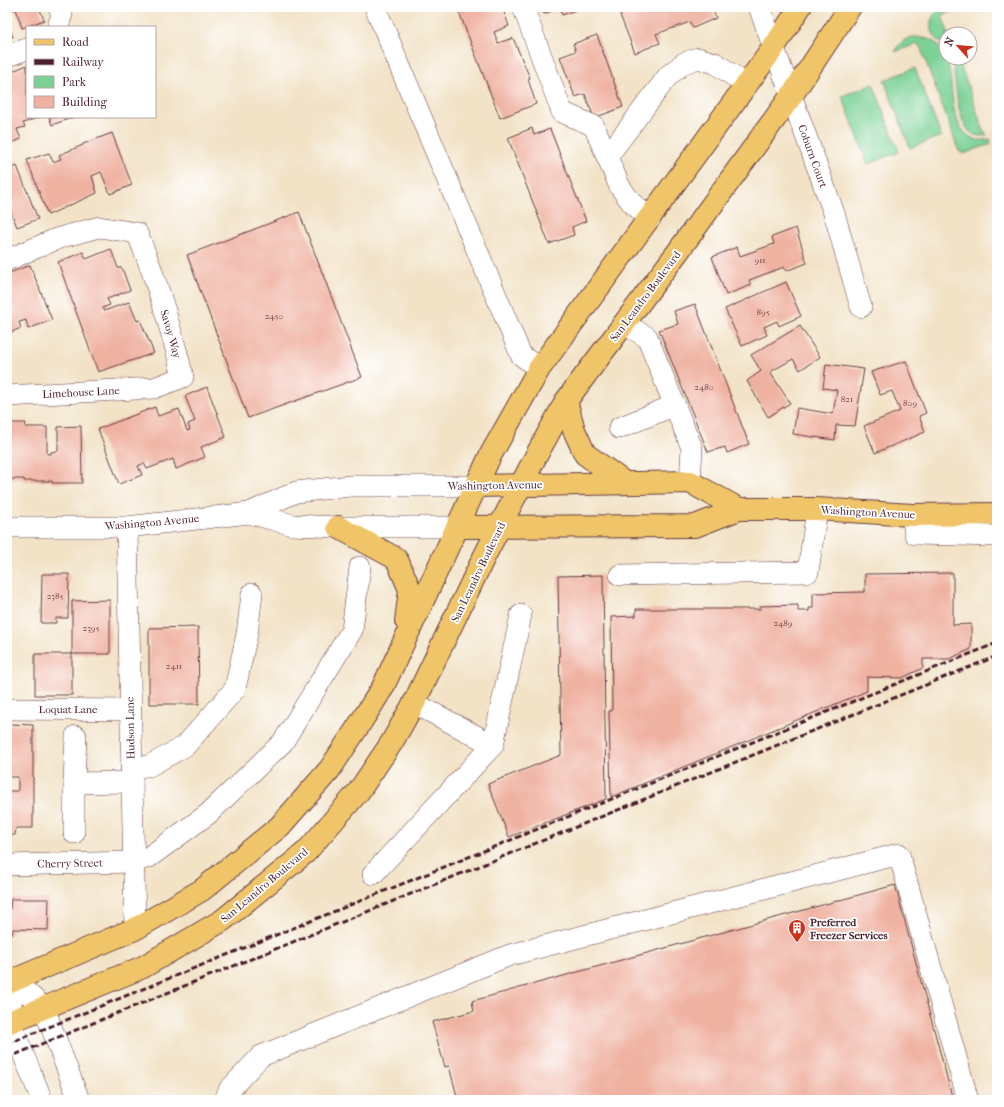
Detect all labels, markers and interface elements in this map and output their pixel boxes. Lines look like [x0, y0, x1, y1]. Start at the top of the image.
legend [26, 26, 156, 118]
north arrow [938, 26, 978, 66]
text: N [942, 34, 958, 48]
text: Road [62, 35, 89, 49]
text: Railway [62, 55, 104, 69]
text: Park [62, 75, 87, 89]
text: Building [62, 95, 107, 109]
street label: Coburn Court [795, 123, 830, 189]
street label: San Leandro Boulevard [607, 248, 684, 344]
house number: 911 [754, 255, 766, 265]
house number: 895 [756, 307, 770, 317]
street label: Savoy Way [157, 308, 184, 361]
house number: 2450 [265, 311, 283, 321]
house number: 2480 [694, 382, 714, 392]
street label: Limehouse Lane [42, 384, 121, 401]
house number: 821 [841, 394, 853, 404]
house number: 809 [903, 398, 917, 408]
street label: Washington Avenue [447, 478, 543, 493]
street label: Washington Avenue [819, 503, 916, 521]
street label: Washington Avenue [103, 512, 200, 533]
street label: San Leandro Boulevard [449, 519, 509, 624]
house number: 2385 [47, 591, 63, 601]
house number: 2489 [773, 618, 793, 628]
house number: 2395 [83, 623, 100, 633]
house number: 2411 [166, 661, 182, 671]
street label: Hudson Lane [123, 696, 138, 759]
street label: Loquat Lane [38, 703, 98, 716]
street label: San Leandro Boulevard [218, 844, 311, 926]
street label: Cherry Street [37, 856, 103, 871]
place label: Preferred Freezer Services [809, 916, 888, 942]
building icon: Preferred Freezer Services [787, 918, 807, 943]

